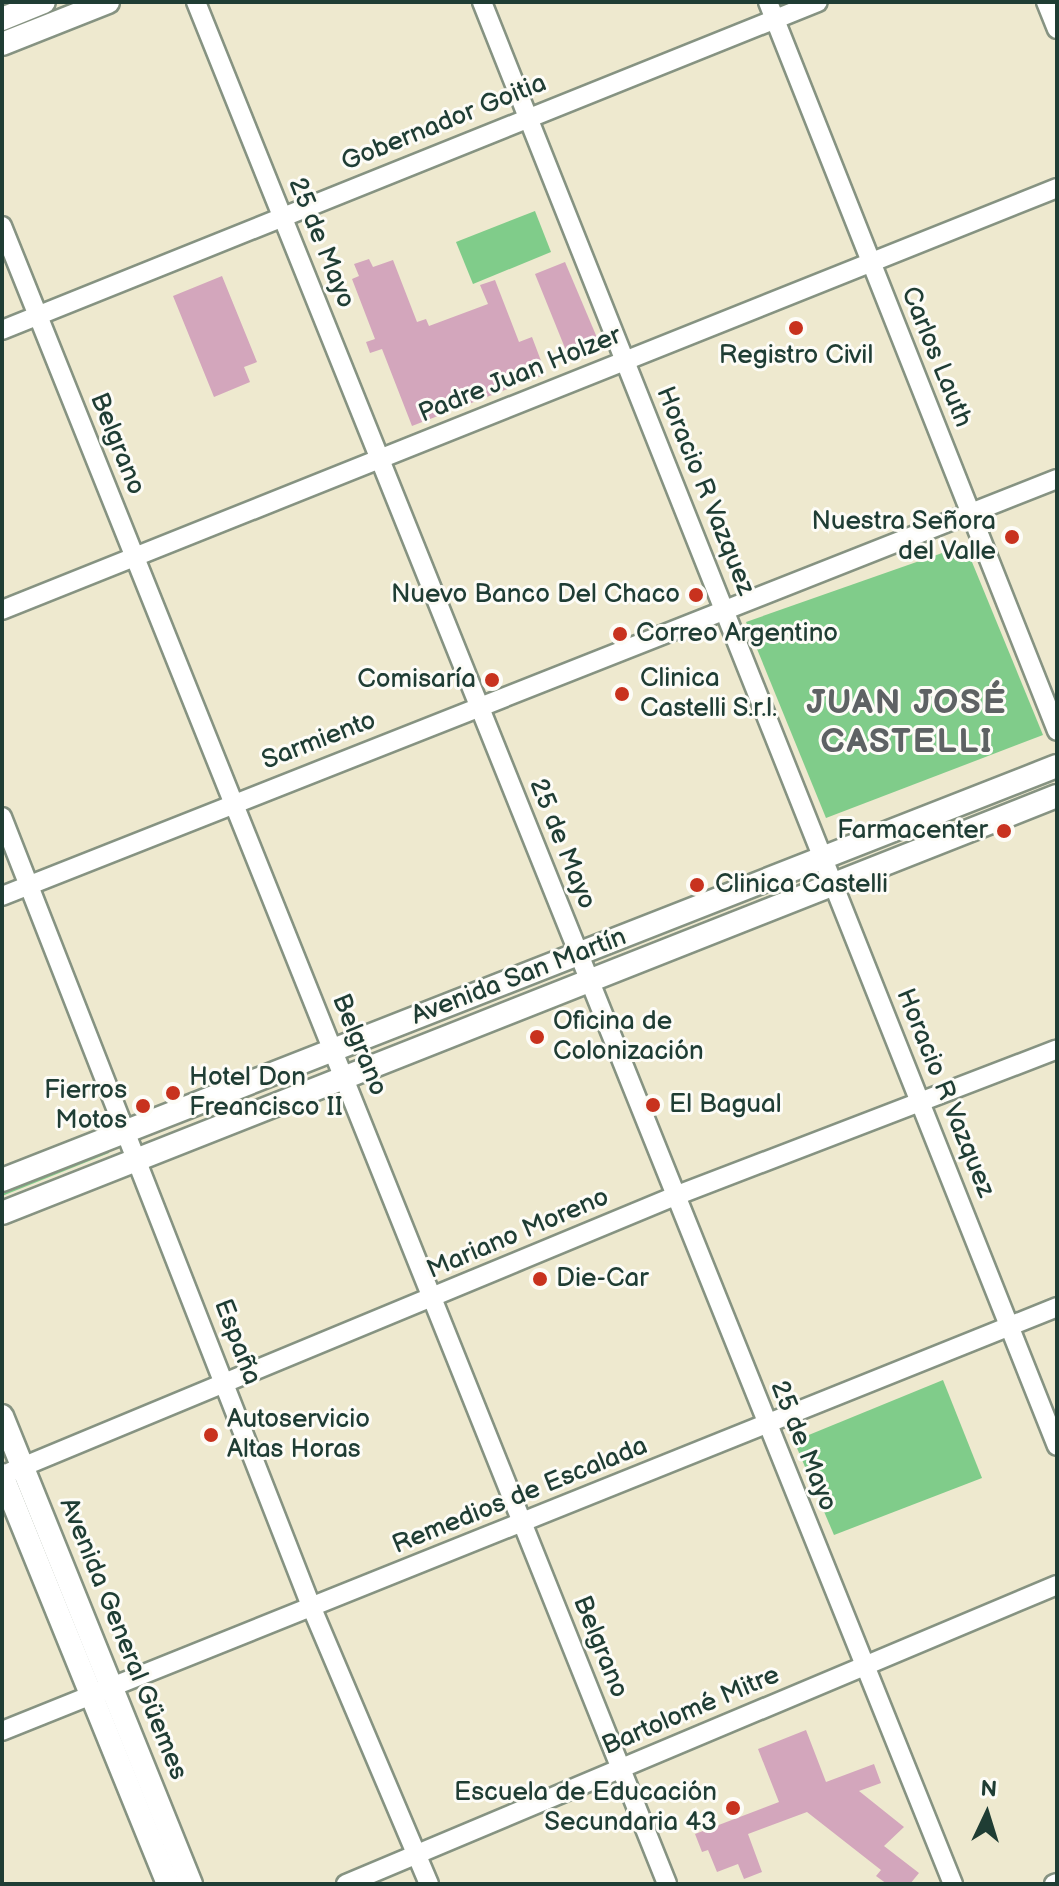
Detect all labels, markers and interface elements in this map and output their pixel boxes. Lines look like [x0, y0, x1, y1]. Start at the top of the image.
street label: Gobernador Goitia [337, 68, 551, 178]
street label: 25 de Mayo [281, 173, 361, 313]
street label: Carlos Lauth [894, 282, 978, 432]
marker: Registro Civil [787, 319, 805, 337]
street label: Padre Juan Holzer [414, 320, 626, 430]
place label: Registro Civil [719, 340, 873, 372]
street label: Horacio R Vazquez [649, 382, 761, 600]
street label: Belgrano [83, 389, 151, 499]
place label: Nuestra Señora del Valle [811, 506, 996, 568]
marker: Nuestra Señora del Valle [1003, 528, 1021, 546]
place label: Nuevo Banco Del Chaco [391, 579, 680, 611]
marker: Nuevo Banco Del Chaco [687, 586, 705, 604]
place label: Correo Argentino [636, 618, 838, 650]
marker: Correo Argentino [611, 625, 629, 643]
place label: Clinica Castelli S.r.l. [640, 663, 778, 724]
place label: Comisaría [357, 664, 476, 696]
marker: Comisaría [483, 671, 501, 689]
district label: JUAN JOSÉ CASTELLI [806, 682, 1008, 762]
marker: Clinica Castelli S.r.l. [611, 683, 633, 705]
street label: Sarmiento [258, 705, 380, 777]
street label: 25 de Mayo [522, 774, 602, 914]
place label: Farmacenter [837, 815, 988, 847]
marker: Farmacenter [995, 822, 1013, 840]
place label: Clinica Castelli [715, 869, 888, 901]
marker: Clinica Castelli [686, 874, 708, 896]
street label: Avenida San Martín [407, 922, 631, 1032]
street label: Horacio R Vazquez [889, 984, 1001, 1202]
street label: Belgrano [325, 990, 393, 1100]
place label: Oficina de Colonización [553, 1006, 704, 1068]
marker: Oficina de Colonización [528, 1028, 546, 1046]
place label: Hotel Don Freancisco II [189, 1062, 343, 1124]
place label: Fierros Motos [44, 1075, 127, 1136]
marker: Hotel Don Freancisco II [164, 1084, 182, 1102]
place label: El Bagual [669, 1089, 781, 1121]
marker: El Bagual [644, 1096, 662, 1114]
marker: Fierros Motos [134, 1097, 152, 1115]
street label: Mariano Moreno [422, 1182, 614, 1286]
place label: Die-Car [556, 1263, 649, 1295]
marker: Die-Car [531, 1270, 549, 1288]
street label: España [206, 1295, 268, 1389]
street label: 25 de Mayo [763, 1376, 843, 1516]
place label: Autoservicio Altas Horas [227, 1404, 370, 1466]
marker: Autoservicio Altas Horas [202, 1426, 220, 1444]
street label: Remedios de Escalada [388, 1431, 652, 1561]
street label: Avenida General Güemes [52, 1494, 194, 1784]
street label: Belgrano [566, 1592, 634, 1702]
street label: Bartolomé Mitre [598, 1660, 784, 1762]
north arrow [947, 1774, 1027, 1854]
text: N [980, 1776, 998, 1804]
place label: Escuela de Educación Secundaria 43 [454, 1777, 717, 1838]
marker: Escuela de Educación Secundaria 43 [724, 1799, 742, 1817]

